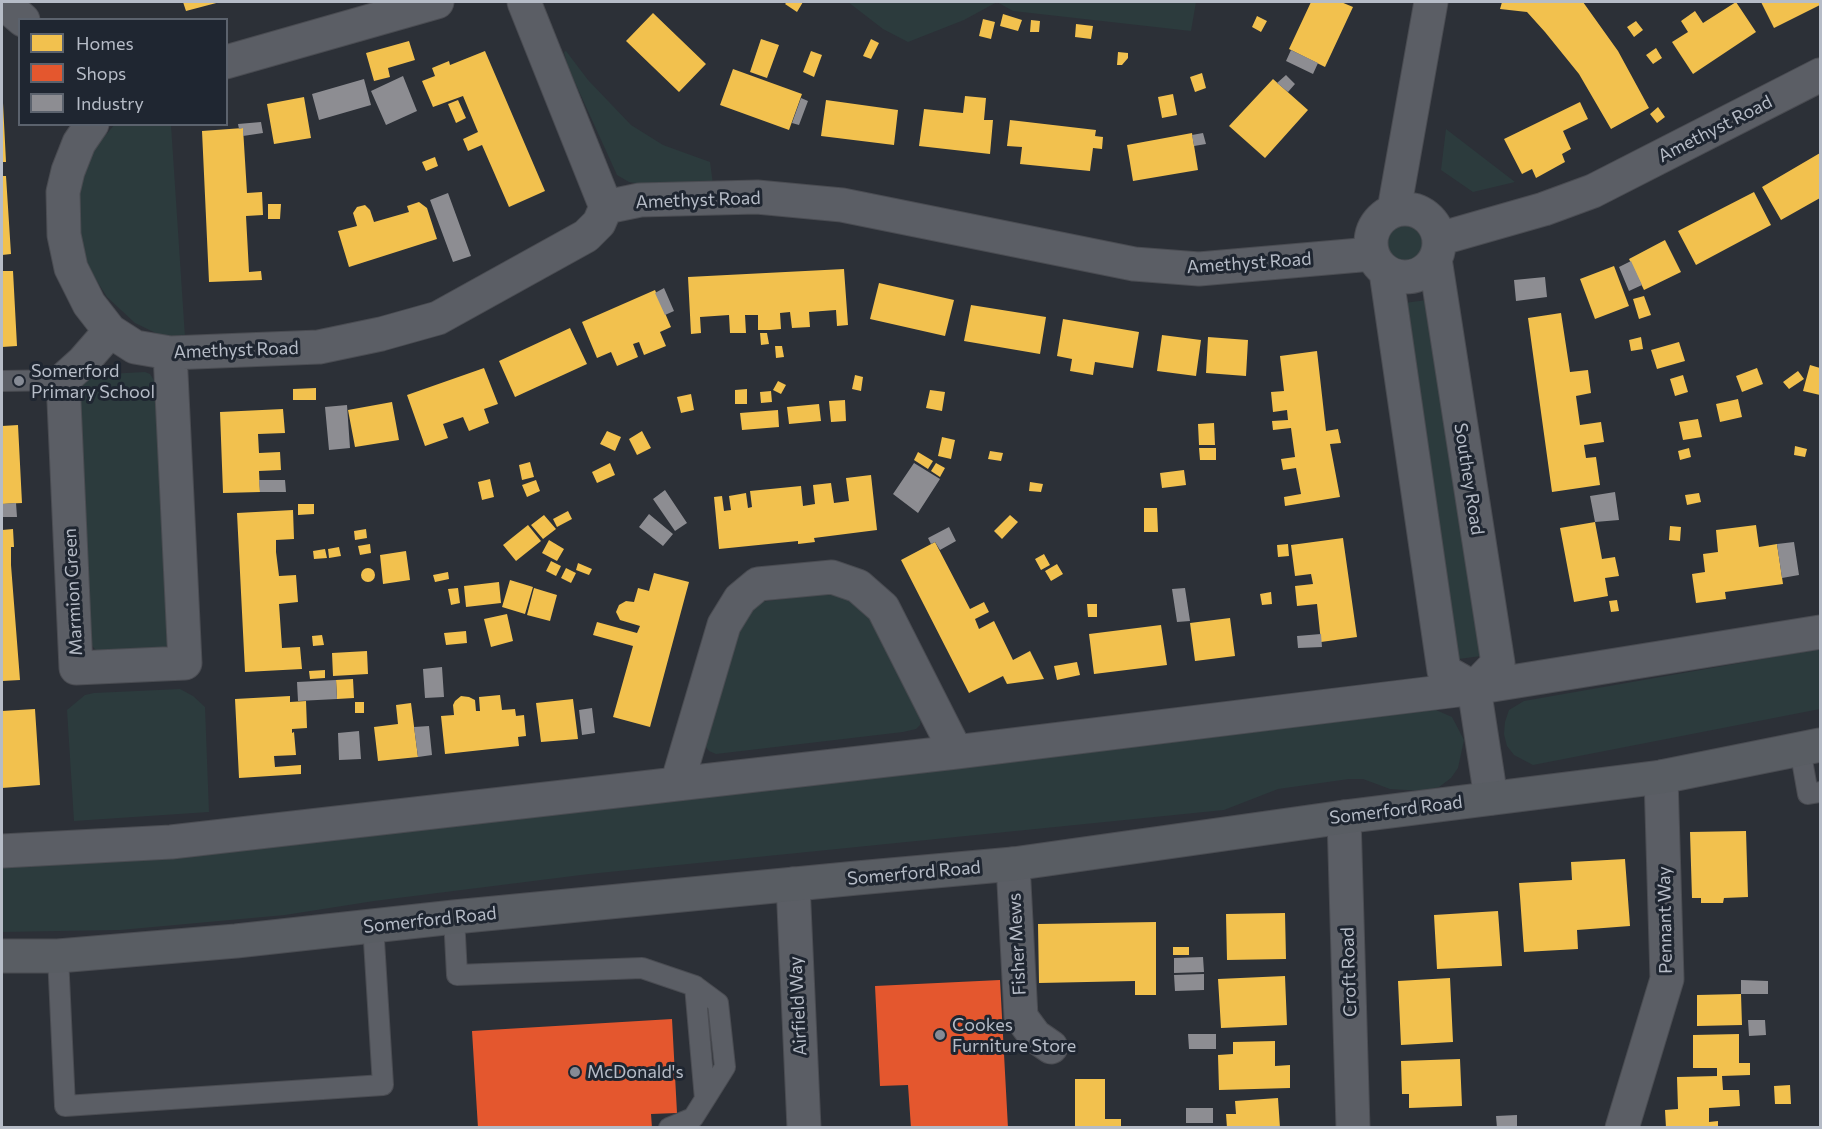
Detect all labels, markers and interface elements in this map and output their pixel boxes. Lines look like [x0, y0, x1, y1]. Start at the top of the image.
legend [18, 18, 228, 126]
text: Homes [76, 32, 134, 54]
text: Shops [76, 62, 126, 84]
street label: Amethyst Road [1654, 91, 1776, 167]
text: Industry [76, 92, 144, 114]
street label: Amethyst Road [635, 187, 761, 213]
street label: Amethyst Road [1186, 248, 1312, 278]
street label: Amethyst Road [173, 337, 299, 363]
place label: Somerford Primary School [31, 360, 155, 403]
marker: Somerford Primary School [12, 374, 26, 388]
street label: Southey Road [1449, 421, 1489, 537]
street label: Marmion Green [59, 528, 87, 656]
street label: Somerford Road [1328, 791, 1464, 829]
street label: Somerford Road [846, 856, 982, 890]
street label: Pennant Way [1653, 866, 1677, 974]
street label: Fisher Mews [1004, 892, 1030, 996]
street label: Somerford Road [362, 902, 498, 938]
street label: Croft Road [1337, 927, 1361, 1017]
street label: Airfield Way [785, 956, 811, 1056]
place label: Cookes Furniture Store [952, 1014, 1076, 1056]
marker: Cookes Furniture Store [933, 1028, 947, 1042]
place label: McDonald's [587, 1061, 684, 1083]
marker: McDonald's [568, 1065, 582, 1079]

